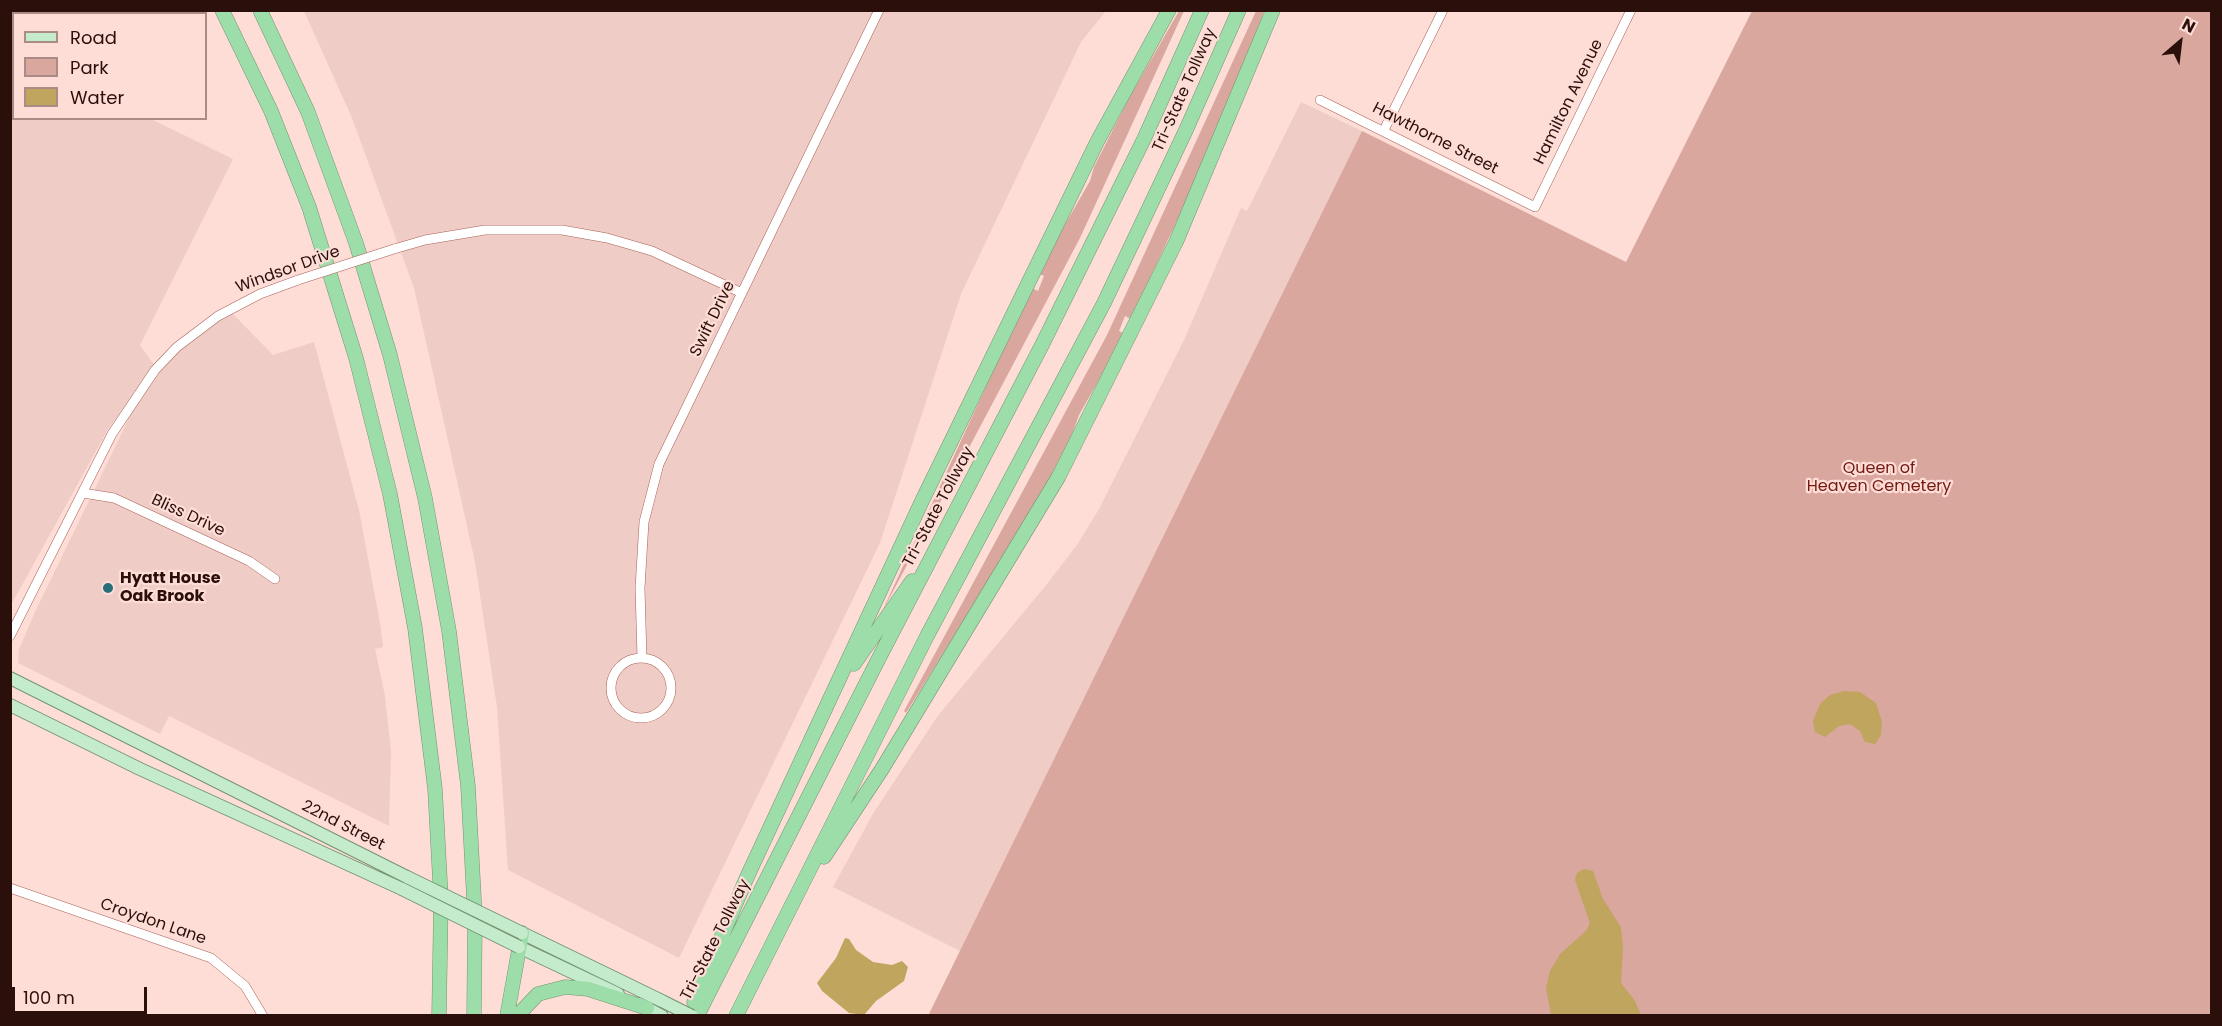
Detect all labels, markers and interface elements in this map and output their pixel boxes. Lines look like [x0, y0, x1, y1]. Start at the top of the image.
legend [12, 12, 207, 120]
north arrow [2150, 12, 2210, 72]
text: N [2178, 13, 2199, 39]
text: Road [70, 25, 117, 50]
street label: Tri-State Tollway [1149, 25, 1221, 155]
street label: Hamilton Avenue [1530, 36, 1608, 168]
text: Park [70, 55, 109, 80]
text: Water [70, 85, 124, 110]
street label: Hawthorne Street [1369, 99, 1501, 179]
street label: Windsor Drive [233, 242, 343, 298]
street label: Swift Drive [686, 278, 740, 360]
street label: Tri-State Tollway [899, 444, 979, 570]
park label: Queen of Heaven Cemetery [1807, 459, 1951, 497]
street label: Bliss Drive [148, 491, 228, 541]
place label: Hyatt House Oak Brook [120, 569, 221, 607]
marker: Hyatt House Oak Brook [101, 581, 115, 595]
street label: 22nd Street [298, 797, 388, 855]
street label: Tri-State Tollway [677, 876, 755, 1004]
street label: Croydon Lane [97, 895, 209, 949]
scale bar [15, 975, 150, 1013]
text: 100 m [23, 985, 75, 1010]

